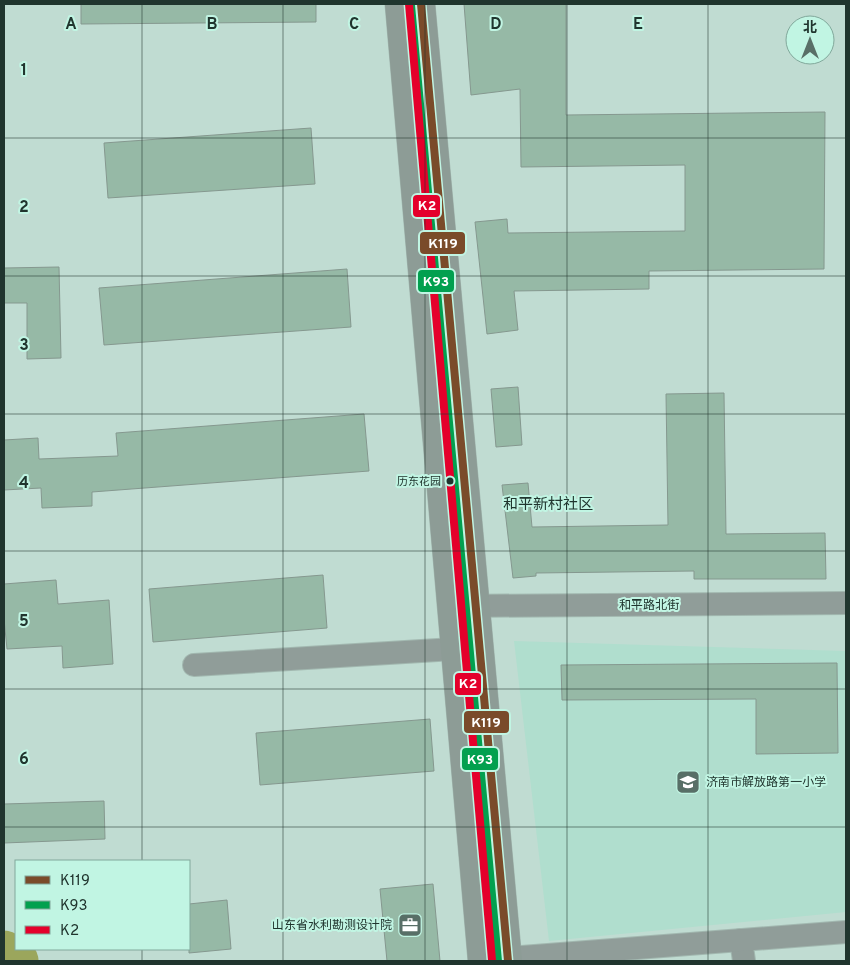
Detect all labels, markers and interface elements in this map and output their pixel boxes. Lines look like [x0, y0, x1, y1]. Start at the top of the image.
text: A [65, 15, 77, 35]
text: B [206, 15, 218, 35]
text: C [349, 15, 359, 35]
text: D [490, 15, 502, 35]
text: E [633, 15, 643, 35]
north arrow [785, 15, 835, 65]
text: 北 [803, 20, 817, 37]
text: 1 [21, 61, 27, 81]
line badge: K2 [412, 194, 441, 218]
text: 2 [19, 198, 29, 218]
text: K2 [418, 198, 436, 215]
line badge: K119 [419, 231, 466, 255]
text: K119 [428, 236, 458, 253]
line badge: K93 [417, 269, 455, 293]
text: K93 [423, 274, 449, 291]
text: 3 [19, 336, 29, 356]
text: 4 [19, 474, 29, 494]
place label: 历东花园 [397, 475, 441, 489]
marker: 历东花园 [445, 476, 455, 486]
district label: 和平新村社区 [503, 495, 593, 515]
street label: 和平路北街 [619, 598, 679, 614]
text: 5 [19, 612, 29, 632]
line badge: K2 [454, 672, 482, 696]
text: K2 [459, 676, 477, 693]
line badge: K119 [463, 710, 510, 734]
text: K119 [471, 715, 501, 732]
line badge: K93 [461, 747, 499, 771]
text: 6 [19, 750, 29, 770]
text: K93 [467, 752, 493, 769]
school or university icon: 济南市解放路第一小学 [675, 769, 701, 795]
place label: 济南市解放路第一小学 [706, 775, 826, 791]
legend [15, 860, 190, 950]
text: K119 [60, 872, 90, 891]
text: K93 [60, 897, 87, 916]
office icon: 山东省水利勘测设计院 [397, 912, 423, 938]
place label: 山东省水利勘测设计院 [272, 918, 392, 934]
text: K2 [60, 922, 79, 941]

